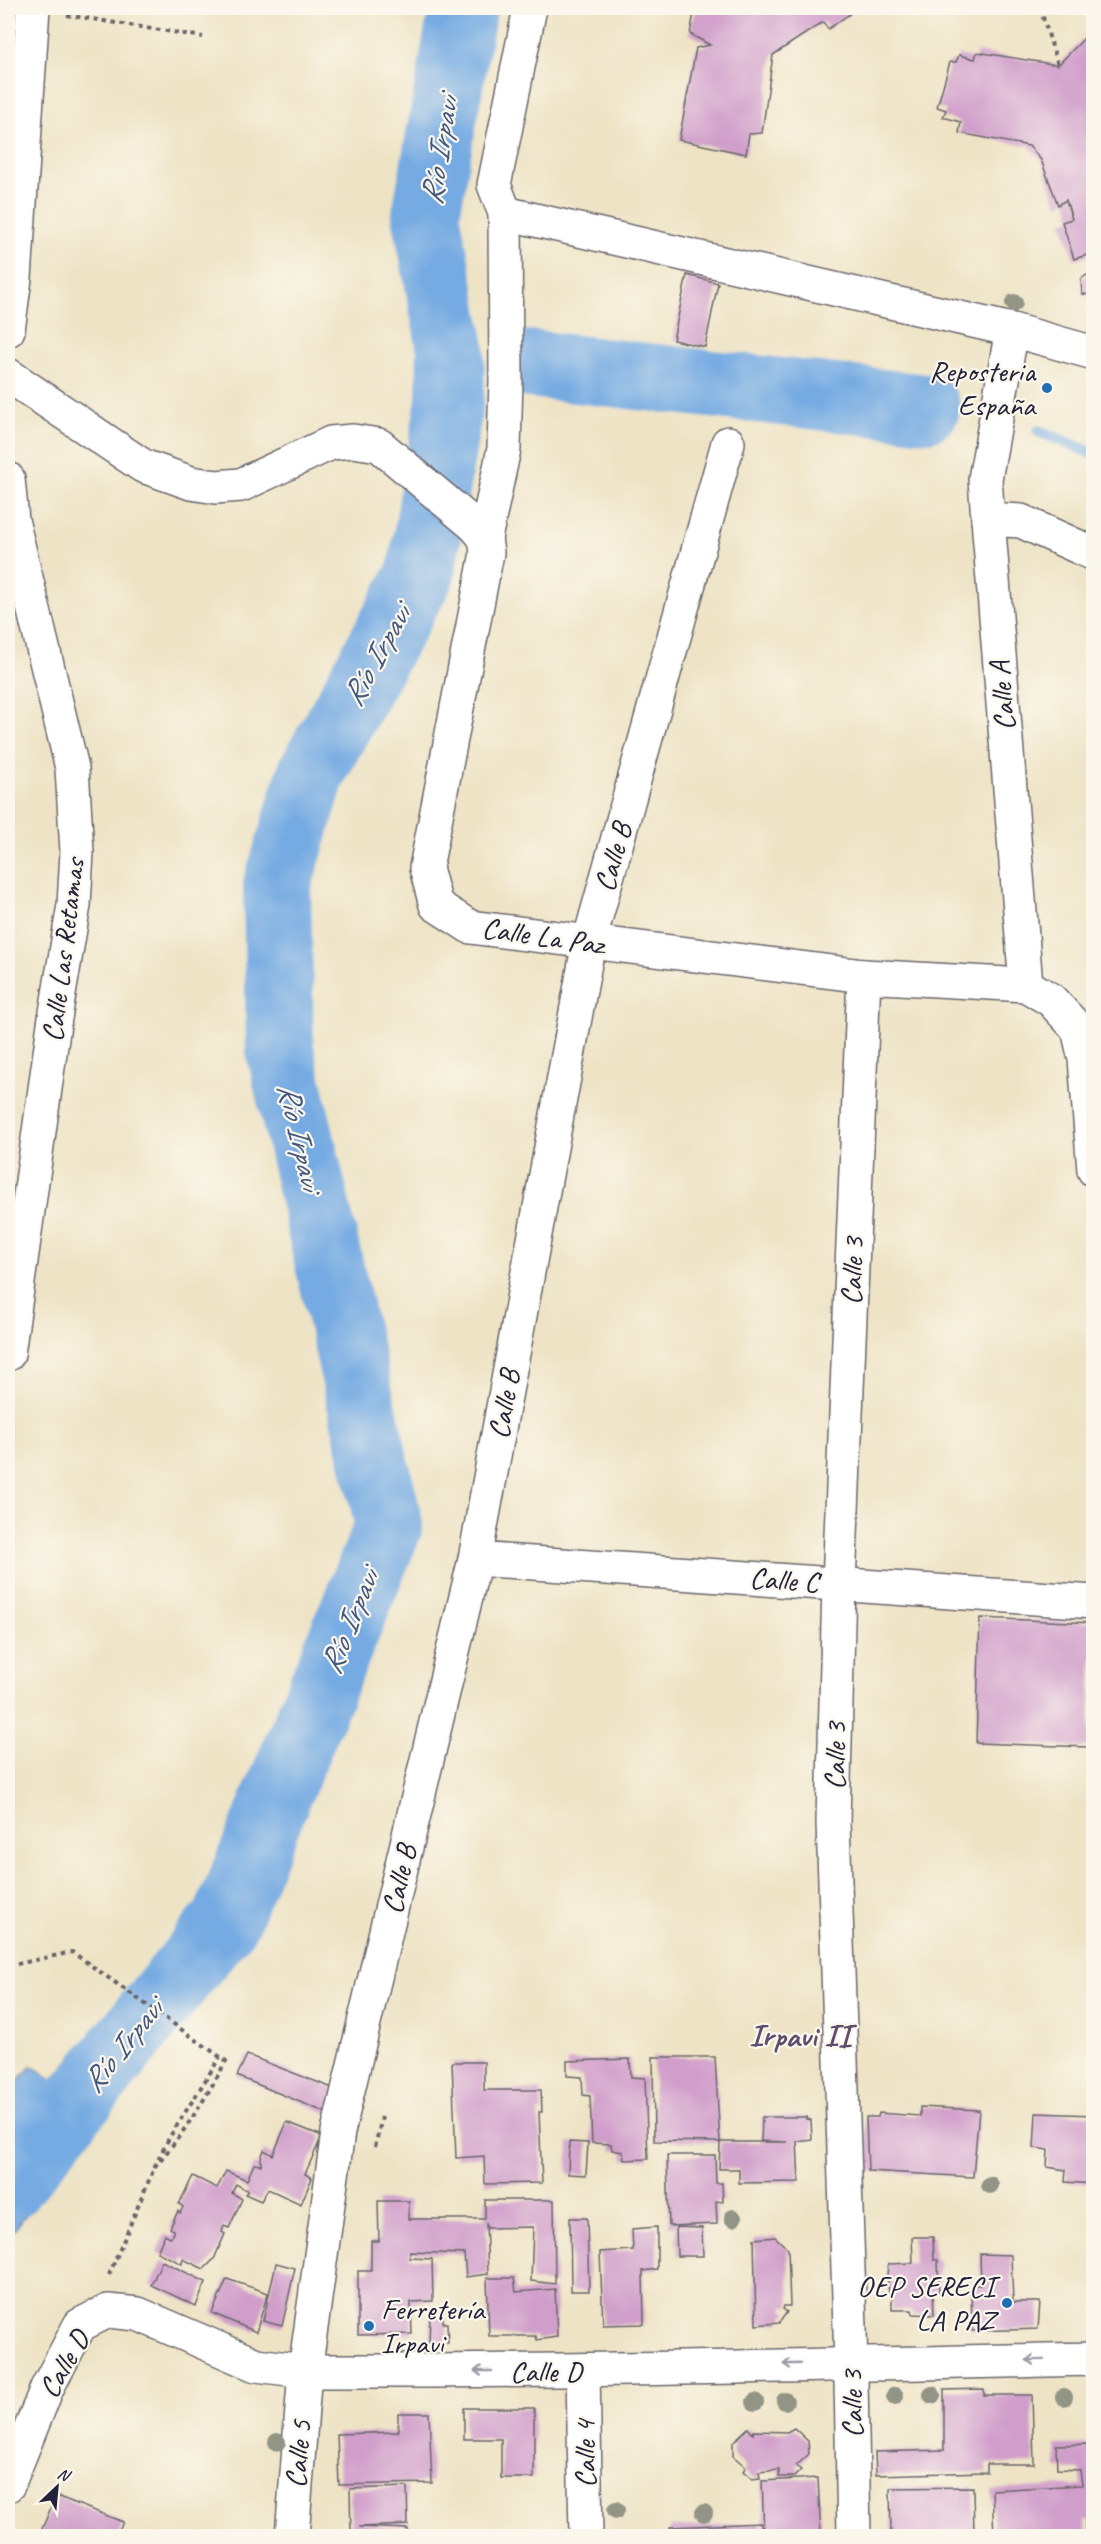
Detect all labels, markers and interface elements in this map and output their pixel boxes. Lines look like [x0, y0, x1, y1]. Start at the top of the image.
water label: Río Irpavi [410, 87, 469, 207]
place label: Reposteria España [929, 352, 1037, 424]
marker: Reposteria España [1040, 381, 1054, 395]
water label: Río Irpavi [332, 592, 424, 713]
street label: Calle A [980, 658, 1024, 732]
street label: Calle B [585, 816, 642, 896]
street label: Calle Las Retamas [33, 854, 93, 1044]
street label: Calle La Paz [480, 909, 610, 964]
water label: Río Irpavi [268, 1079, 334, 1201]
street label: Calle 3 [832, 1234, 872, 1306]
street label: Calle B [479, 1364, 529, 1442]
water label: Río Irpavi [310, 1557, 391, 1680]
street label: Calle C [748, 1559, 823, 1602]
street label: Calle 3 [815, 1719, 855, 1790]
street label: Calle B [373, 1838, 426, 1917]
water label: Río Irpavi [72, 1985, 177, 2101]
district label: Irpavi II [749, 2015, 858, 2056]
place label: OEP SERECI LA PAZ [857, 2267, 1001, 2339]
place label: Ferretería Irpavi [381, 2290, 486, 2362]
marker: OEP SERECI LA PAZ [1000, 2296, 1014, 2310]
marker: Ferretería Irpavi [362, 2319, 376, 2333]
street label: Calle D [30, 2321, 100, 2405]
street label: Calle D [510, 2352, 585, 2390]
one-way arrow [1026, 2354, 1046, 2366]
one-way arrow [783, 2359, 803, 2370]
one-way arrow [473, 2365, 493, 2377]
street label: Calle 3 [832, 2367, 872, 2438]
street label: Calle 5 [276, 2417, 320, 2489]
street label: Calle 4 [565, 2417, 605, 2488]
north arrow [27, 2457, 87, 2517]
text: N [54, 2463, 75, 2487]

